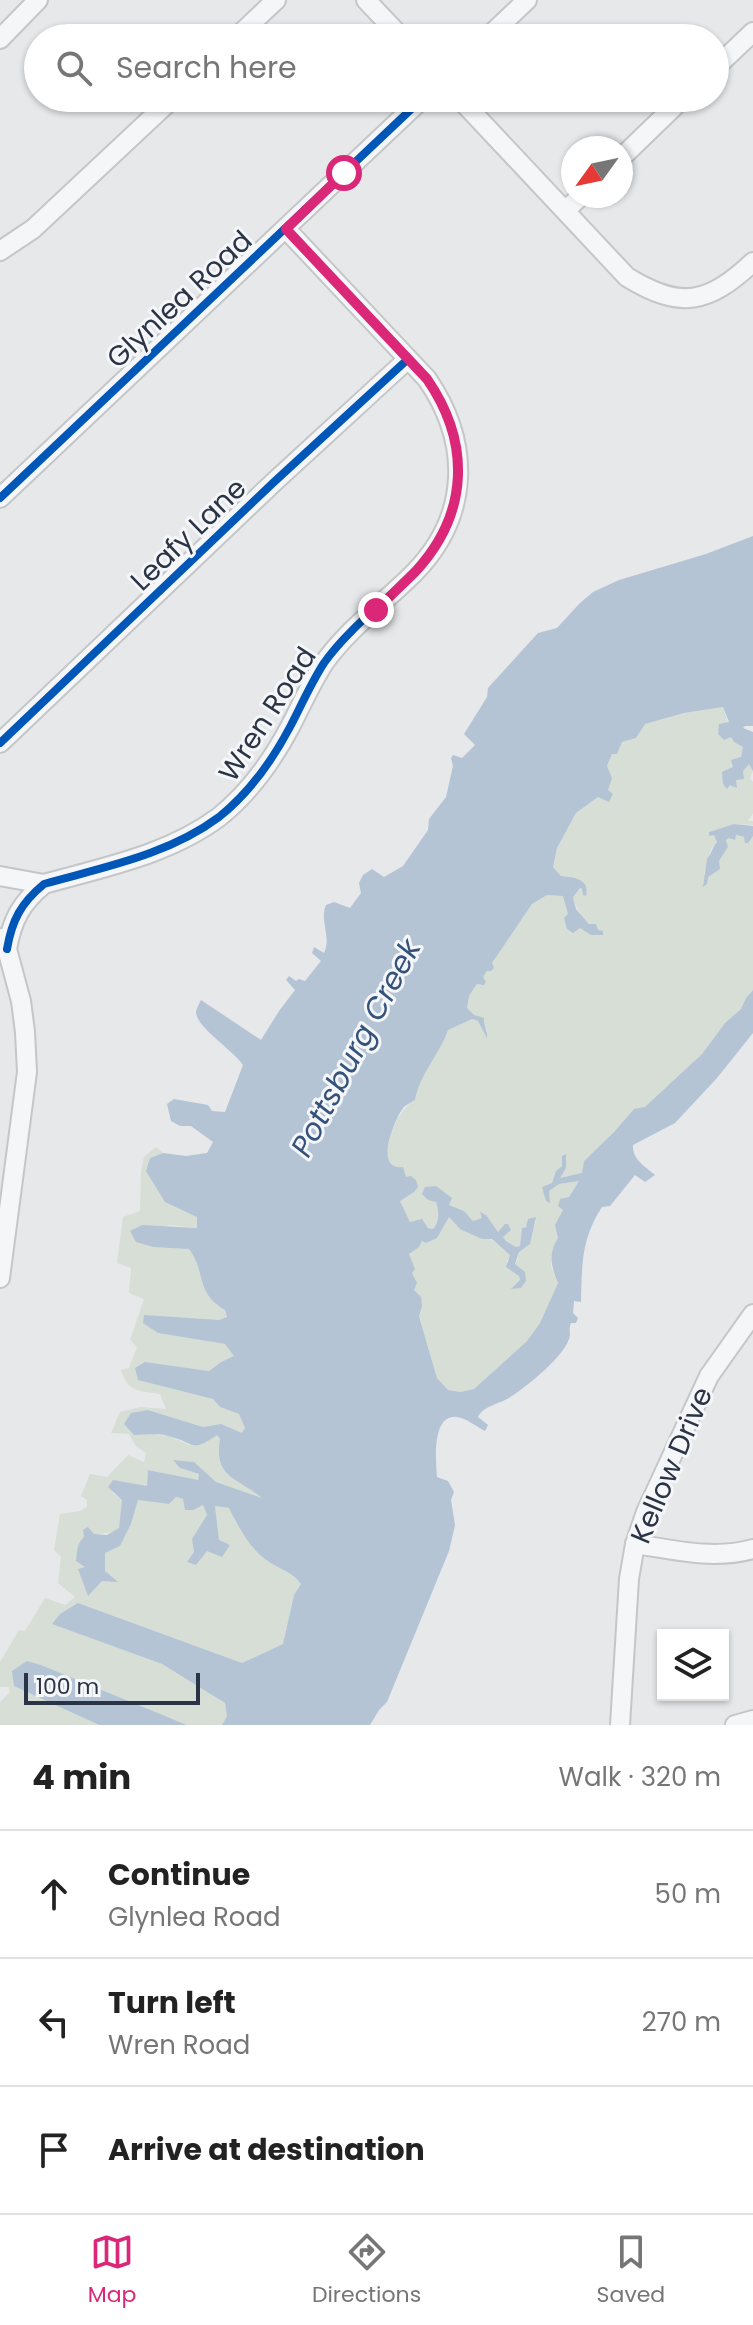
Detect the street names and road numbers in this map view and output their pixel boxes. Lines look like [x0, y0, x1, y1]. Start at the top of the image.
street label: Glynlea Road [98, 222, 261, 377]
street label: Leafy Lane [122, 469, 255, 599]
street label: Wren Road [209, 639, 326, 789]
street label: Kellow Drive [621, 1381, 722, 1549]

